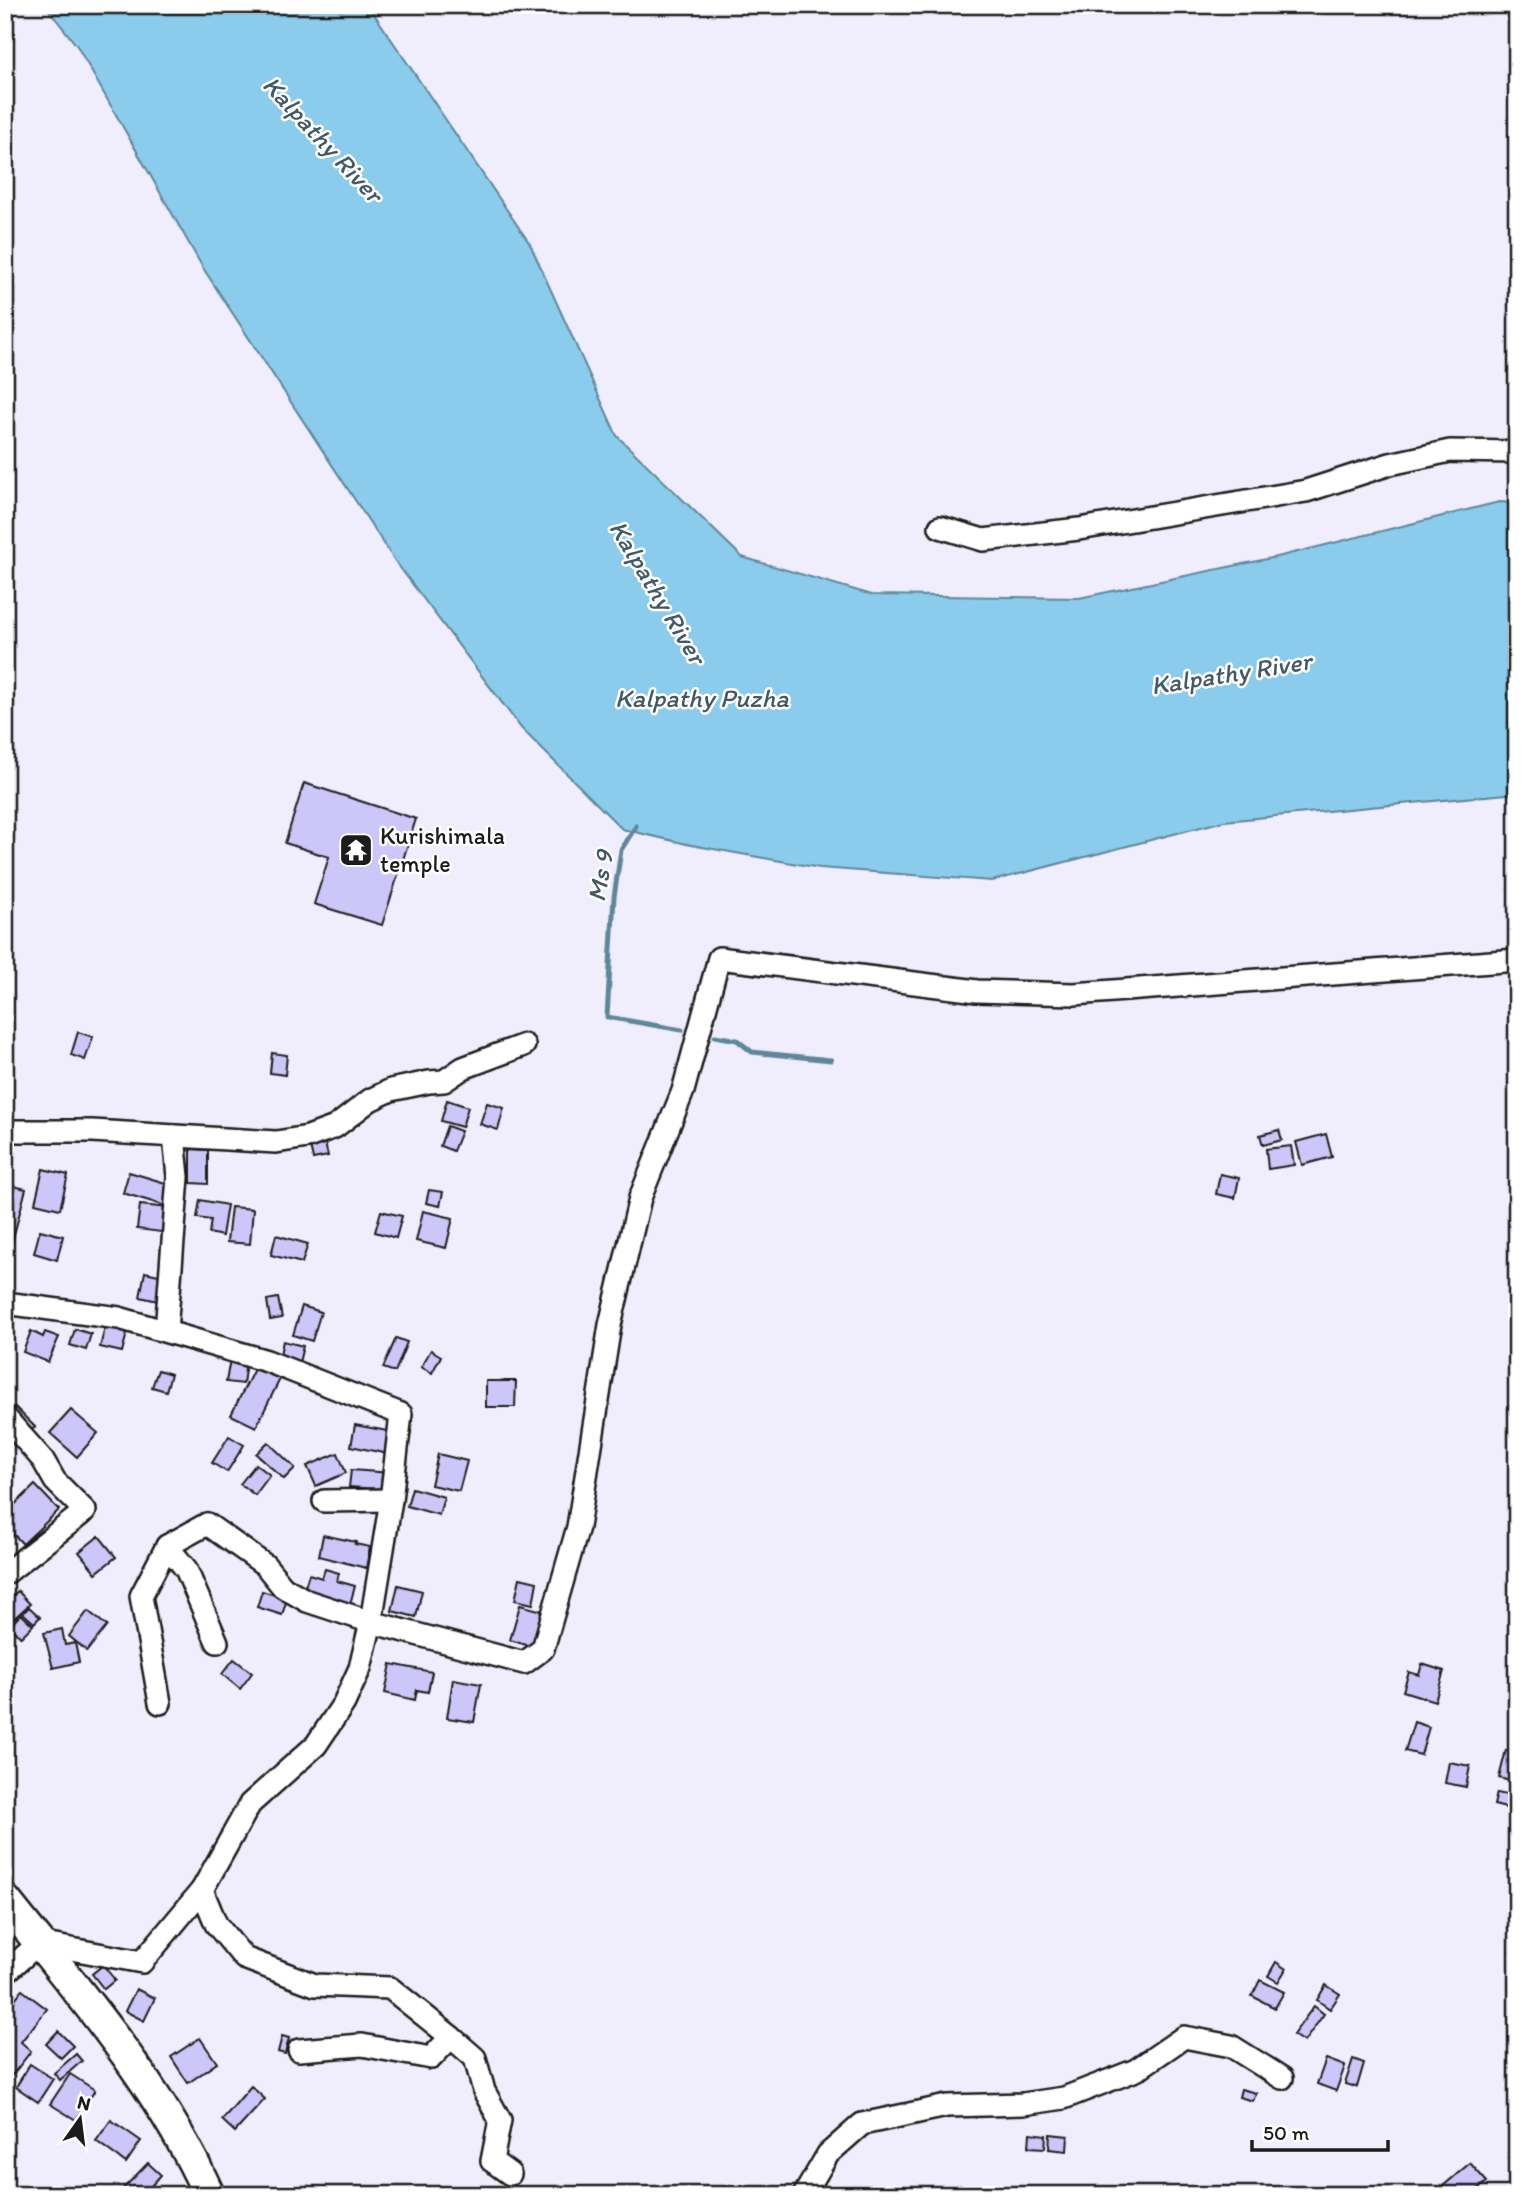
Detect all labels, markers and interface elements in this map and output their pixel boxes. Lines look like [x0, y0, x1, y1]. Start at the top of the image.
water label: Kalpathy River [256, 69, 392, 211]
water label: Kalpathy River [603, 514, 715, 672]
water label: Kalpathy River [1148, 644, 1316, 701]
water label: Kalpathy Puzha [615, 682, 789, 714]
place label: Kurishimala temple [380, 821, 505, 878]
temple icon: Kurishimala temple [337, 831, 375, 869]
water label: Ms 9 [580, 846, 621, 904]
north arrow [46, 2084, 116, 2154]
text: N [75, 2090, 93, 2116]
scale bar [1252, 2109, 1389, 2153]
text: 50 m [1263, 2120, 1310, 2145]

